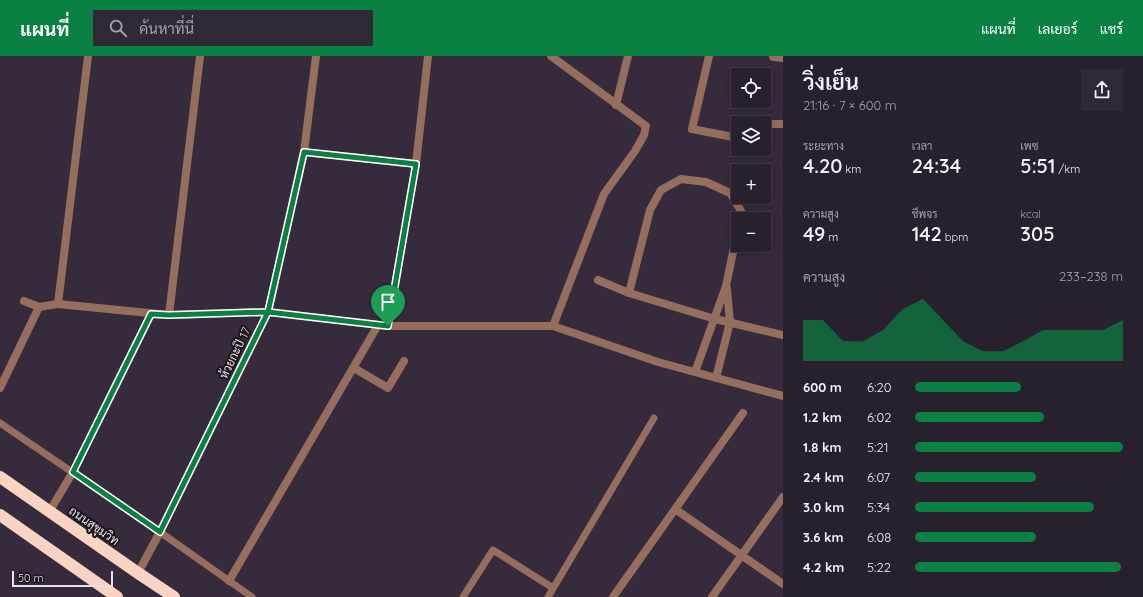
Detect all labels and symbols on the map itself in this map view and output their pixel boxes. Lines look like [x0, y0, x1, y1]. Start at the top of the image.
pin [371, 285, 405, 326]
street label: ห้วยกะปิ 17 [216, 324, 254, 381]
street label: ถนนสุขุมวิท [65, 503, 122, 550]
scale bar [12, 569, 113, 588]

